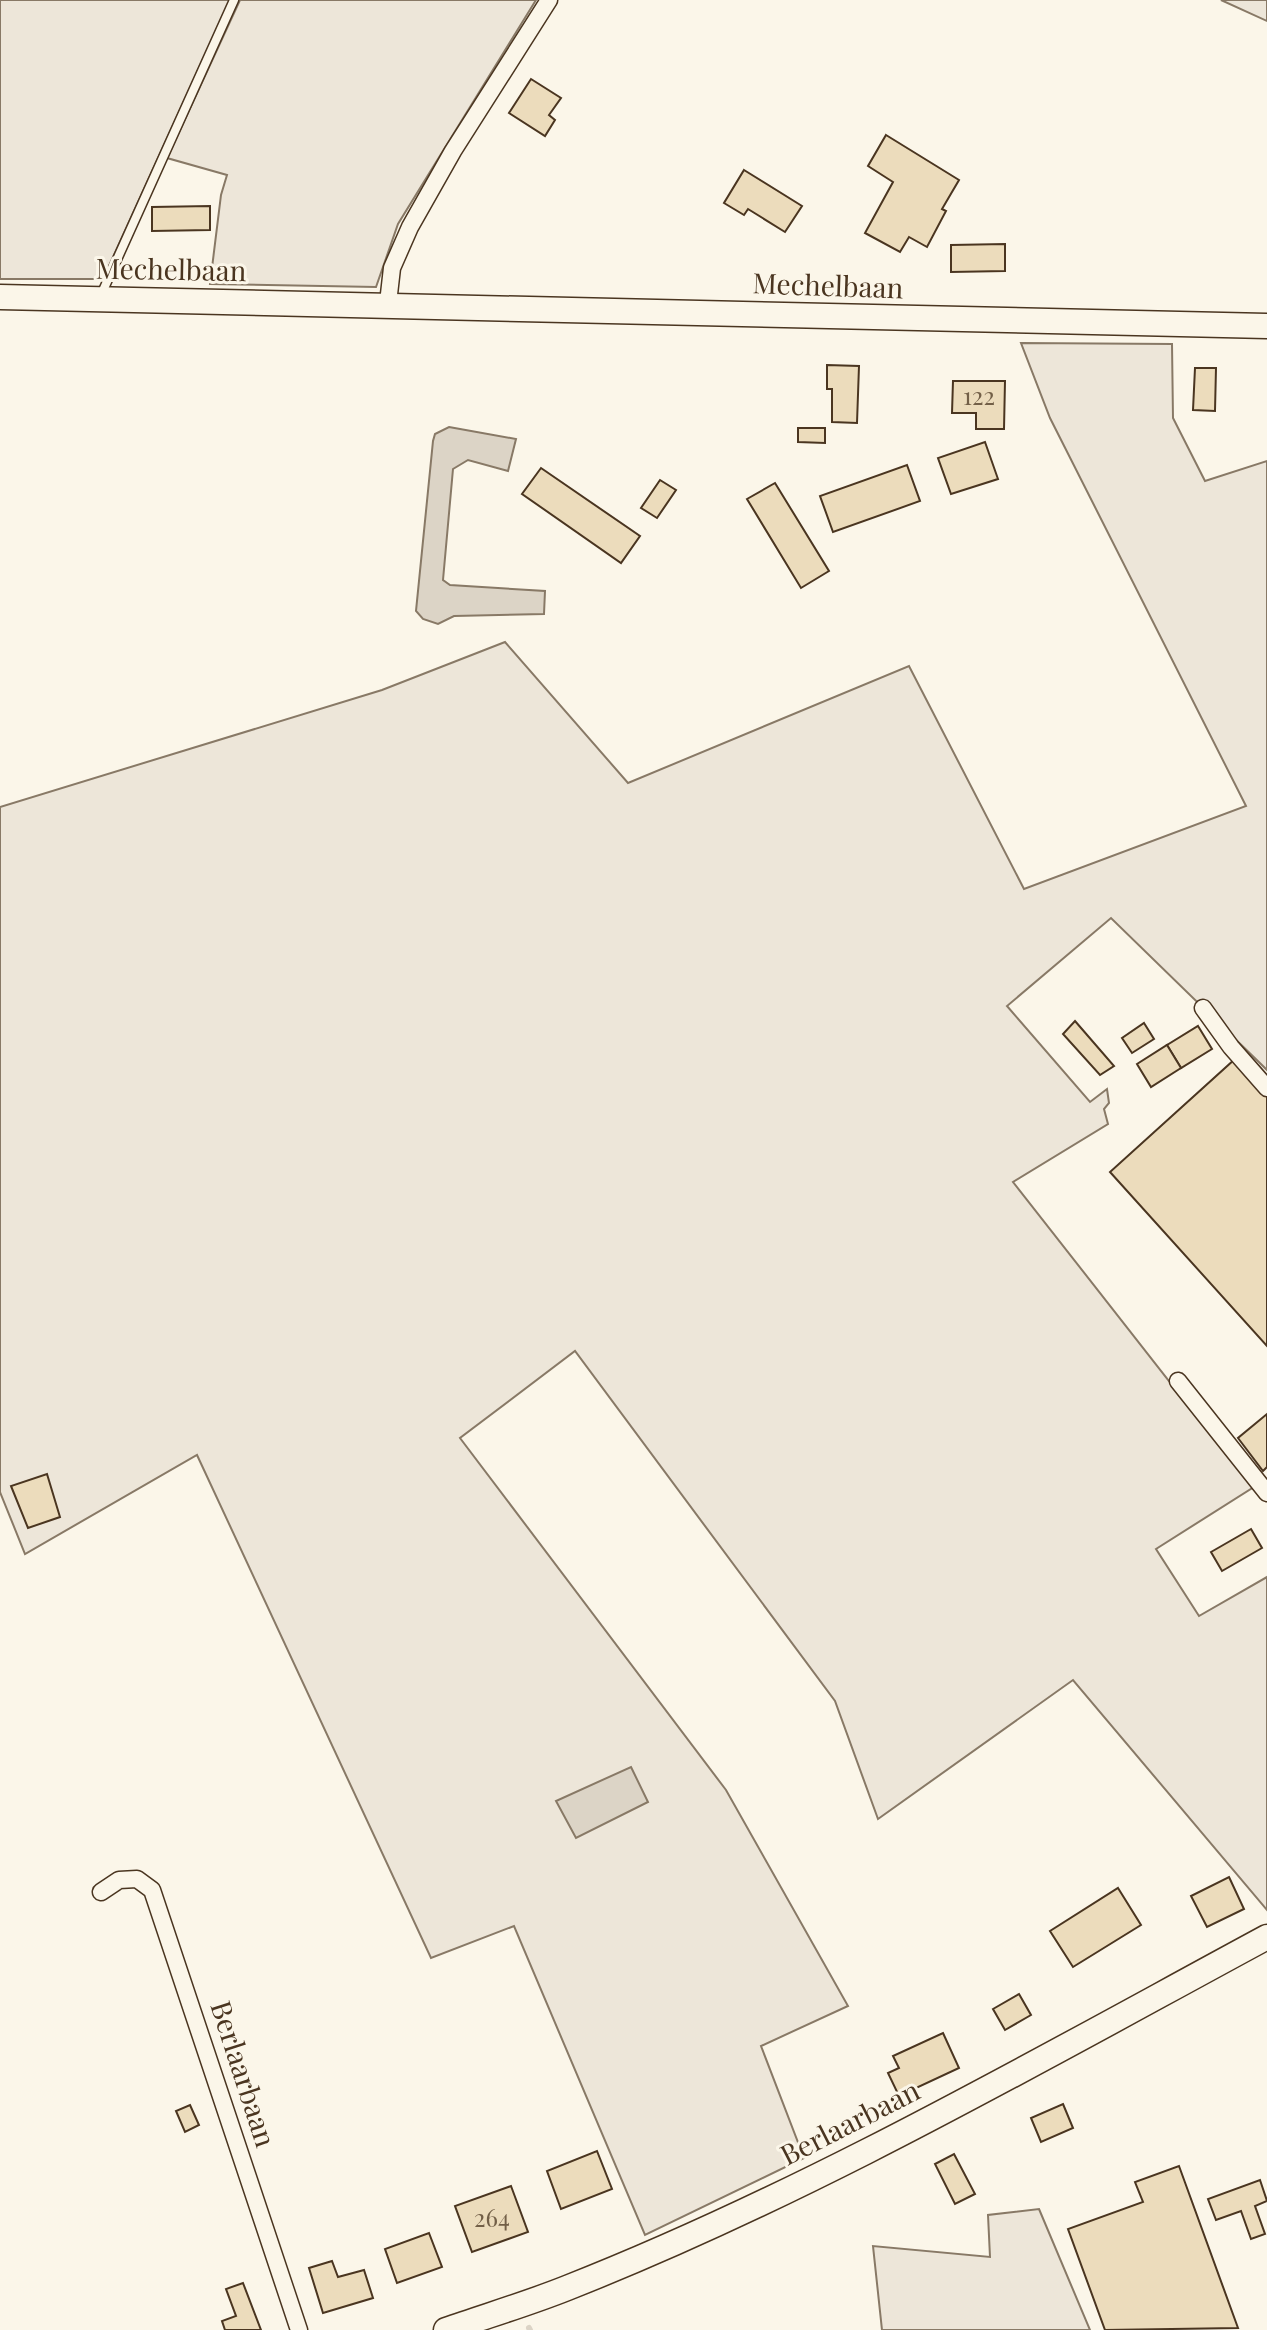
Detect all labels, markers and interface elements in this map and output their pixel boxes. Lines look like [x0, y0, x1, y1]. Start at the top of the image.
street label: Mechelbaan [95, 249, 247, 288]
street label: Mechelbaan [752, 263, 904, 306]
house number: 122 [963, 379, 995, 411]
street label: Berlaarbaan [203, 1996, 286, 2152]
street label: Berlaarbaan [773, 2071, 926, 2173]
house number: 264 [474, 2201, 510, 2233]

